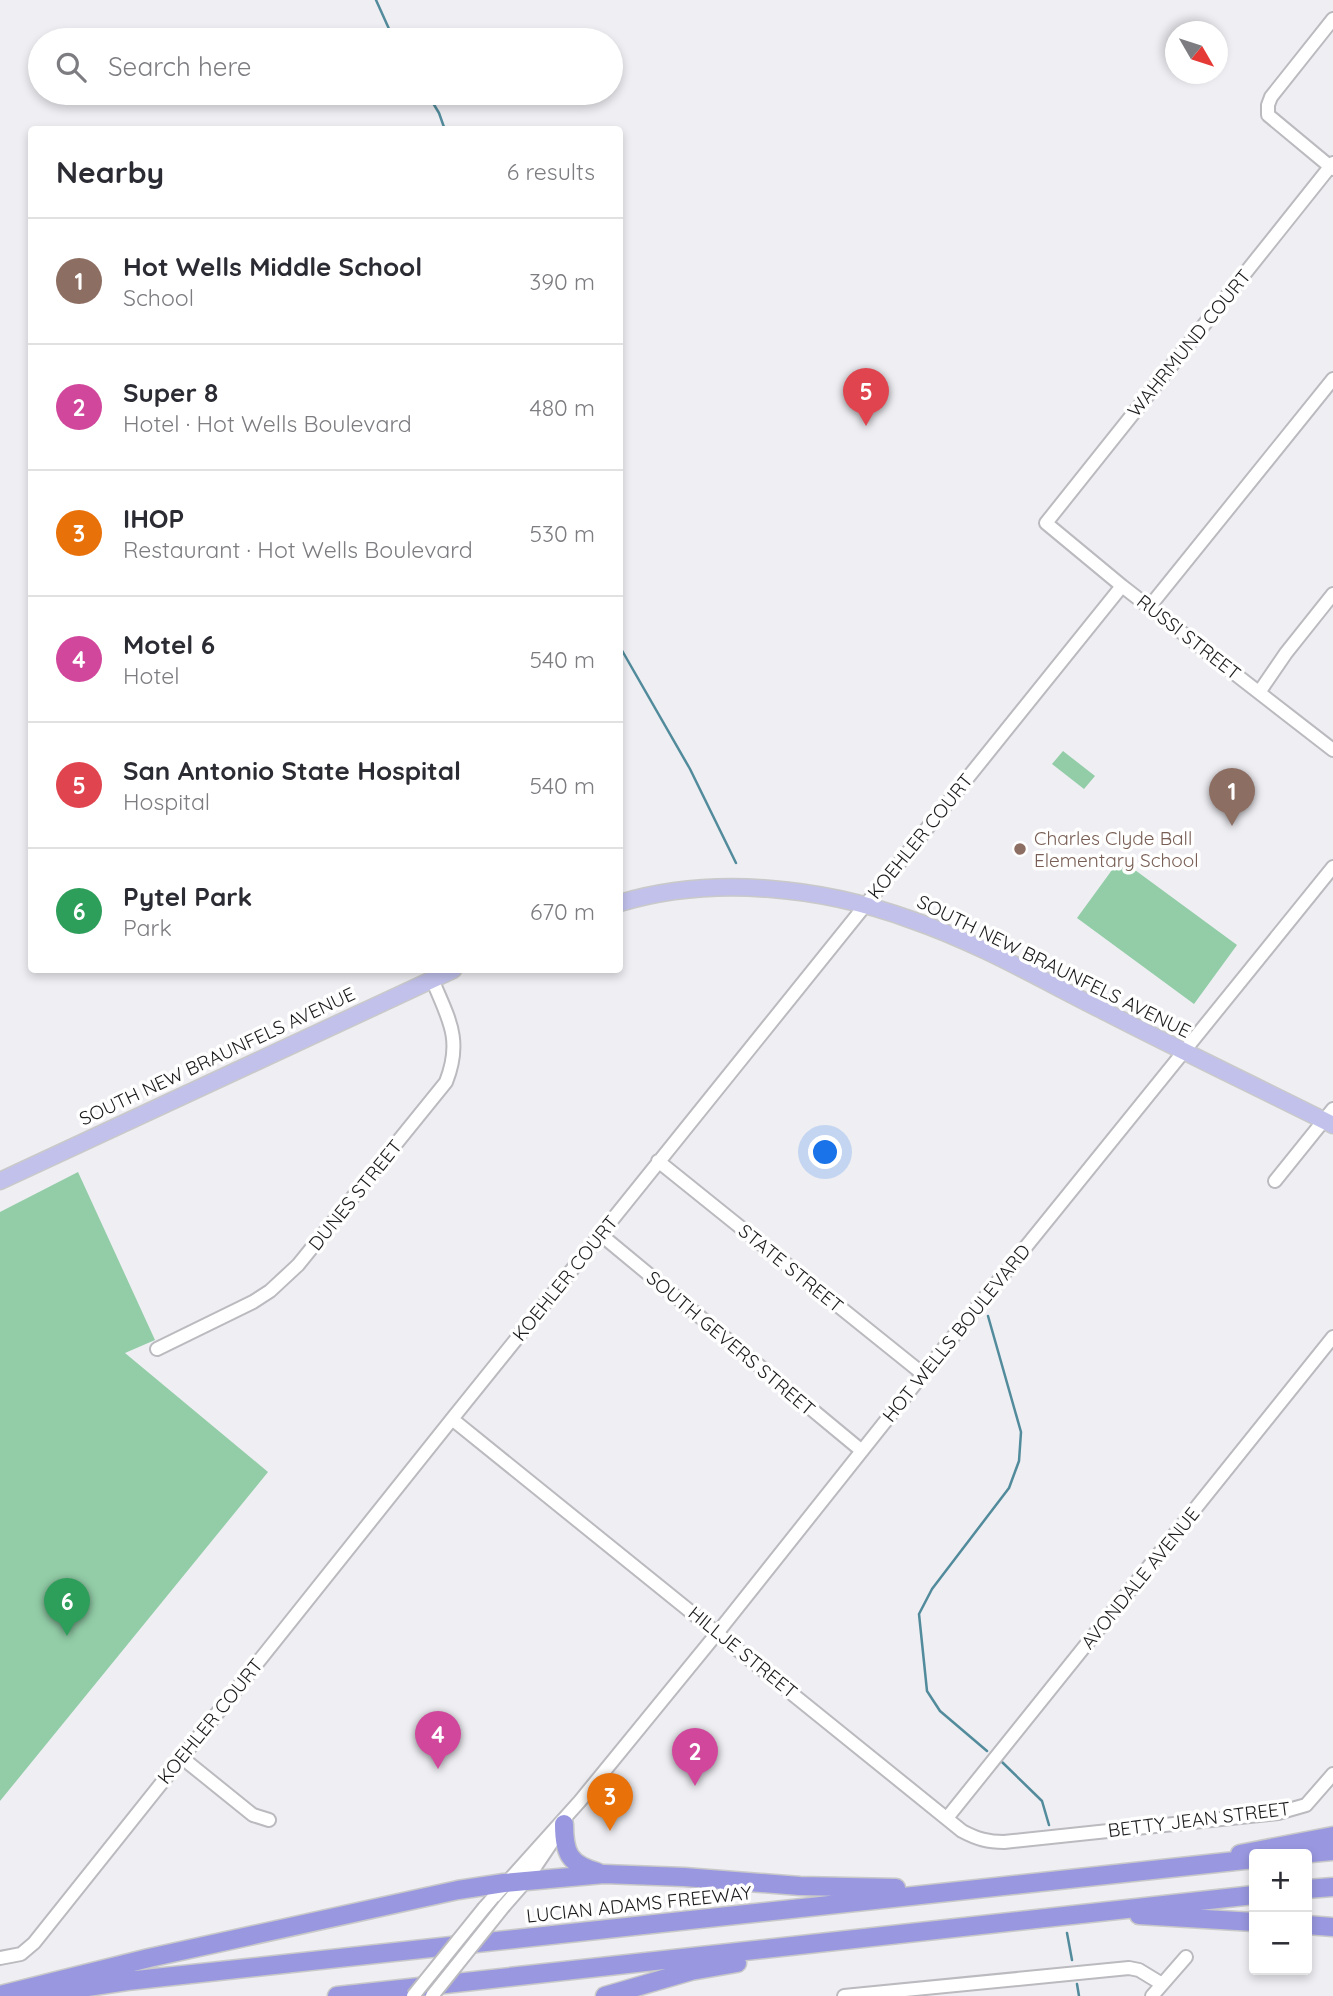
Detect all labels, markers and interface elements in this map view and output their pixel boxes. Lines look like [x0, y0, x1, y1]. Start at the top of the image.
north arrow [1165, 21, 1228, 84]
search box [28, 28, 623, 105]
icon: search [52, 48, 90, 86]
text: Search here [108, 50, 252, 83]
text: Nearby [56, 153, 164, 191]
text: 6 results [507, 157, 595, 186]
text: Hot Wells Middle School [123, 250, 422, 283]
street label: WAHRMUND COURT [1122, 264, 1256, 422]
text: 1 [75, 267, 83, 296]
text: 390 m [529, 267, 595, 296]
text: School [123, 283, 194, 312]
pin: 5 [843, 368, 889, 426]
text: Super 8 [123, 376, 218, 409]
text: 2 [72, 393, 86, 422]
text: 480 m [530, 393, 595, 422]
text: Hotel · Hot Wells Boulevard [123, 409, 412, 438]
text: IHOP [123, 502, 184, 535]
text: 3 [73, 519, 85, 548]
text: 530 m [529, 519, 595, 548]
text: Restaurant · Hot Wells Boulevard [123, 535, 473, 564]
street label: RUSSI STREET [1132, 589, 1246, 685]
text: Motel 6 [123, 628, 215, 661]
text: 4 [72, 645, 86, 674]
text: 540 m [529, 645, 595, 674]
text: Hotel [123, 661, 179, 690]
text: San Antonio State Hospital [123, 754, 461, 787]
street label: KOEHLER COURT [862, 768, 978, 904]
pin: 1 [1209, 768, 1255, 826]
text: 5 [72, 771, 86, 800]
text: 540 m [529, 771, 595, 800]
text: Hospital [123, 787, 210, 816]
place label: Charles Clyde Ball Elementary School [1034, 826, 1199, 872]
marker: Charles Clyde Ball Elementary School [1012, 841, 1028, 857]
text: Pytel Park [123, 880, 252, 913]
street label: SOUTH NEW BRAUNFELS AVENUE [913, 889, 1195, 1043]
text: 6 [73, 897, 85, 926]
text: 670 m [530, 897, 595, 926]
text: Park [123, 913, 172, 942]
street label: SOUTH NEW BRAUNFELS AVENUE [75, 981, 359, 1131]
street label: DUNES STREET [303, 1135, 407, 1255]
your location [808, 1135, 842, 1169]
street label: KOEHLER COURT [507, 1210, 623, 1346]
street label: STATE STREET [734, 1218, 848, 1318]
street label: HOT WELLS BOULEVARD [877, 1239, 1035, 1427]
street label: SOUTH GEVERS STREET [642, 1265, 820, 1421]
street label: AVONDALE AVENUE [1075, 1502, 1205, 1654]
pin: 6 [44, 1578, 90, 1636]
street label: HILLJE STREET [684, 1601, 802, 1703]
street label: KOEHLER COURT [152, 1653, 268, 1789]
pin: 4 [415, 1711, 461, 1769]
pin: 2 [672, 1728, 718, 1786]
pin: 3 [587, 1773, 633, 1831]
street label: BETTY JEAN STREET [1106, 1796, 1292, 1842]
map controls [1249, 1849, 1312, 1975]
button: + [1249, 1849, 1312, 1912]
street label: LUCIAN ADAMS FREEWAY [525, 1880, 753, 1928]
button: − [1249, 1912, 1312, 1975]

